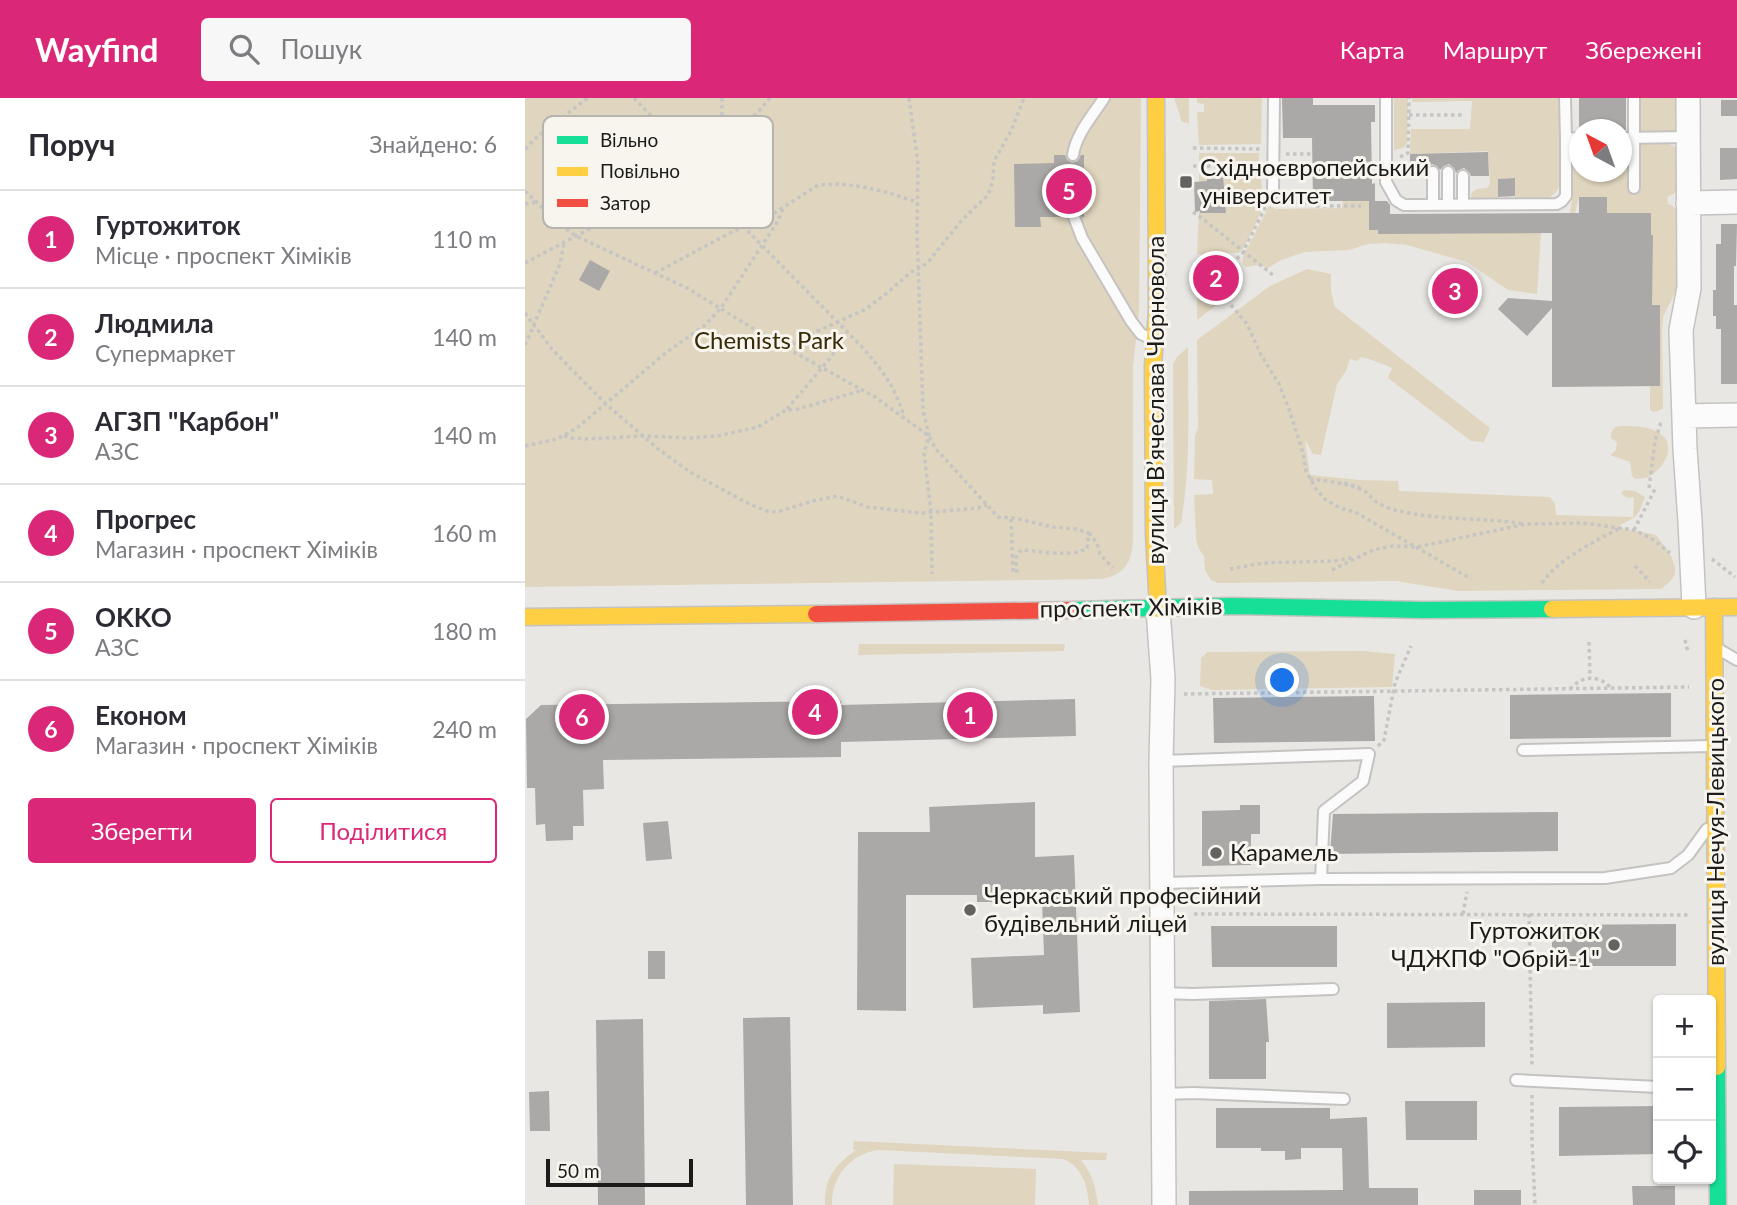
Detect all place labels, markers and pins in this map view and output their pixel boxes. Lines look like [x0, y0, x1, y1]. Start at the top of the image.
place label: Східноєвропейський університет [1200, 152, 1429, 209]
pin: 5 [1046, 165, 1092, 217]
marker: Східноєвропейський університет [1178, 174, 1194, 190]
pin: 2 [1193, 252, 1239, 304]
pin: 3 [1432, 265, 1478, 317]
pin: 4 [792, 686, 838, 738]
pin: 1 [947, 689, 993, 741]
pin: 6 [559, 691, 605, 743]
place label: Карамель [1230, 837, 1338, 866]
marker: Карамель [1208, 845, 1224, 861]
place label: Черкаський професійний будівельний ліцей [984, 880, 1261, 937]
marker: Черкаський професійний будівельний ліцей [962, 902, 978, 918]
place label: Гуртожиток ЧДЖПФ "Обрій-1" [1391, 915, 1601, 972]
marker: Гуртожиток ЧДЖПФ "Обрій-1" [1606, 937, 1622, 953]

